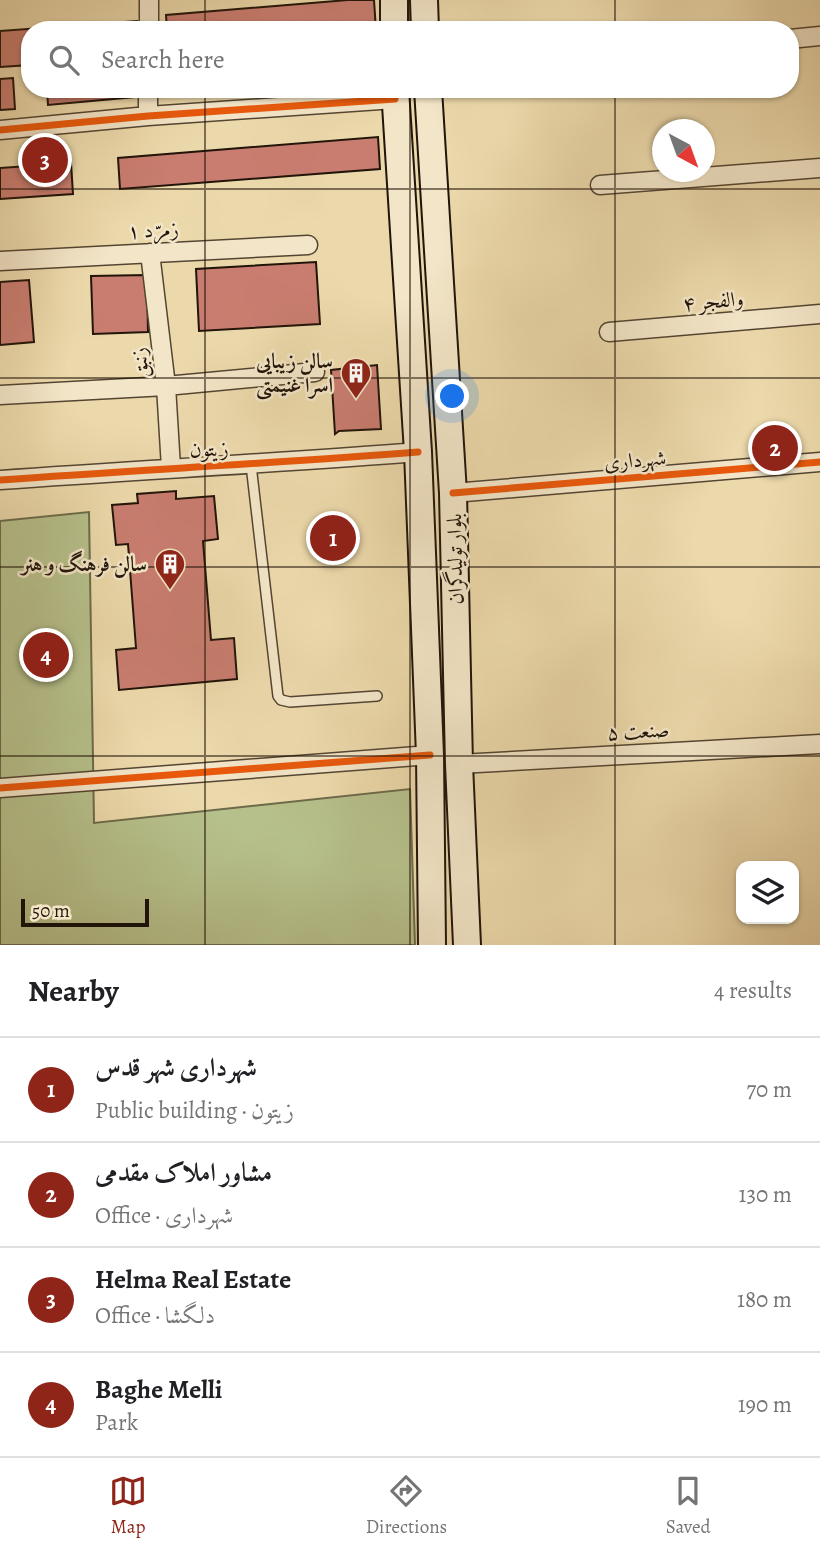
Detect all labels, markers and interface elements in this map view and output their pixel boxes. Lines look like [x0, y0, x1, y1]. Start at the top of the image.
search box [21, 21, 799, 98]
icon: search [45, 41, 83, 79]
text: Search here [101, 42, 225, 77]
north arrow [652, 119, 715, 182]
pin: 3 [22, 134, 68, 186]
street label: زمرّد ۱ [127, 215, 179, 246]
street label: والفجر ۴ [681, 284, 745, 318]
street label: زنبق [124, 346, 156, 380]
place label: سالن زیبایی اسرا غنیمتی [255, 347, 333, 400]
building icon: سالن زیبایی اسرا غنیمتی [339, 356, 373, 400]
your location [435, 379, 469, 413]
pin: 2 [752, 422, 798, 474]
street label: زیتون [189, 434, 229, 464]
street label: شهرداری [603, 443, 667, 477]
pin: 1 [310, 512, 356, 564]
street label: بلوار تولیدگران [440, 513, 470, 605]
building icon: سالن فرهنگ و هنر [153, 547, 187, 591]
place label: سالن فرهنگ و هنر [20, 550, 147, 578]
pin: 4 [23, 629, 69, 681]
street label: صنعت ۵ [606, 715, 670, 747]
map controls [736, 861, 799, 924]
button: layers [736, 861, 799, 924]
scale bar [21, 896, 149, 928]
text: 50 m [32, 898, 70, 924]
text: Nearby [28, 971, 119, 1011]
text: 4 results [714, 975, 792, 1006]
text: شهرداری شهر قدس [95, 1050, 257, 1085]
text: 1 [47, 1074, 55, 1105]
text: 70 m [746, 1074, 792, 1105]
text: Public building · زیتون [95, 1095, 294, 1126]
text: مشاور املاک مقدمی [95, 1155, 272, 1190]
text: 2 [45, 1179, 57, 1210]
text: 130 m [739, 1179, 792, 1210]
text: Office · شهرداری [95, 1200, 233, 1231]
text: Helma Real Estate [95, 1262, 291, 1297]
text: 3 [46, 1284, 56, 1315]
text: 180 m [737, 1284, 792, 1315]
text: Office · دلگشا [95, 1300, 215, 1331]
text: Baghe Melli [95, 1372, 222, 1407]
text: 4 [46, 1389, 56, 1420]
text: 190 m [738, 1389, 792, 1420]
text: Park [95, 1407, 138, 1438]
tab: Map [109, 1472, 147, 1540]
tab: Directions [366, 1472, 447, 1540]
tab: Saved [666, 1472, 711, 1540]

